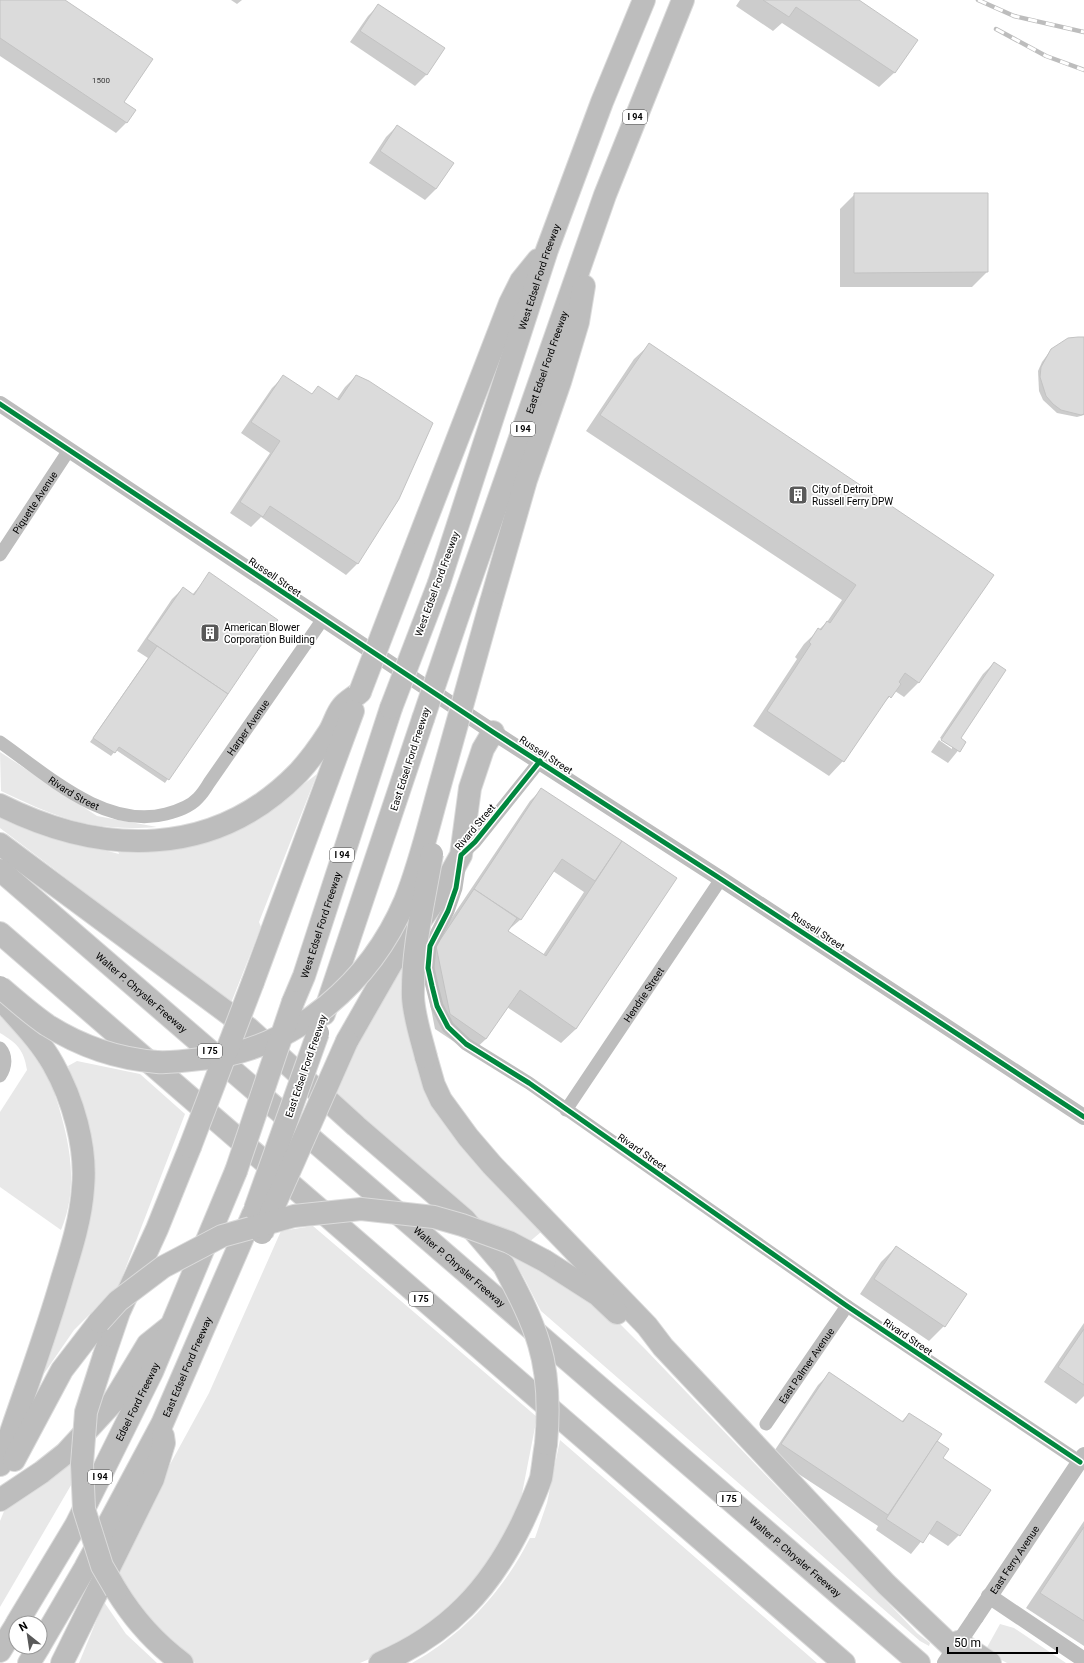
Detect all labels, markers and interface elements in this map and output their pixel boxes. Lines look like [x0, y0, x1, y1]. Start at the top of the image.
house number: 1500 [92, 76, 110, 85]
road number: I 94 [623, 110, 647, 124]
street label: West Edsel Ford Freeway [516, 222, 562, 331]
street label: East Edsel Ford Freeway [523, 309, 570, 415]
road number: I 94 [511, 422, 535, 436]
street label: Piquette Avenue [10, 469, 59, 536]
building icon: City of Detroit Russell Ferry DPW [787, 484, 809, 506]
place label: City of Detroit Russell Ferry DPW [812, 484, 893, 507]
street label: West Edsel Ford Freeway [413, 530, 461, 638]
street label: Russell Street [247, 555, 303, 599]
building icon: American Blower Corporation Building [199, 622, 221, 644]
place label: American Blower Corporation Building [224, 622, 315, 645]
street label: Harper Avenue [225, 697, 271, 757]
street label: East Edsel Ford Freeway [388, 706, 432, 812]
street label: Russell Street [517, 734, 575, 776]
street label: Rivard Street [47, 774, 101, 812]
street label: Rivard Street [453, 802, 497, 852]
road number: I 94 [330, 848, 354, 862]
street label: West Edsel Ford Freeway [298, 870, 343, 979]
street label: Russell Street [789, 910, 847, 952]
street label: Walter P. Chrysler Freeway [94, 950, 190, 1035]
street label: Hendrie Street [621, 965, 666, 1024]
street label: East Edsel Ford Freeway [283, 1013, 329, 1119]
road number: I 75 [198, 1044, 222, 1058]
street label: Rivard Street [616, 1131, 668, 1173]
street label: Walter P. Chrysler Freeway [412, 1224, 508, 1309]
road number: I 75 [409, 1292, 433, 1306]
street label: East Edsel Ford Freeway [160, 1315, 214, 1418]
street label: Rivard Street [881, 1317, 935, 1357]
street label: East Palmer Avenue [776, 1326, 836, 1405]
street label: Edsel Ford Freeway [113, 1361, 161, 1443]
road number: I 94 [88, 1470, 112, 1484]
road number: I 75 [717, 1492, 741, 1506]
street label: Walter P. Chrysler Freeway [748, 1514, 844, 1599]
street label: East Ferry Avenue [988, 1523, 1041, 1596]
north arrow [8, 1615, 48, 1655]
text: N [17, 1619, 30, 1634]
scale bar [948, 1629, 1057, 1655]
text: 50 m [954, 1636, 981, 1650]

